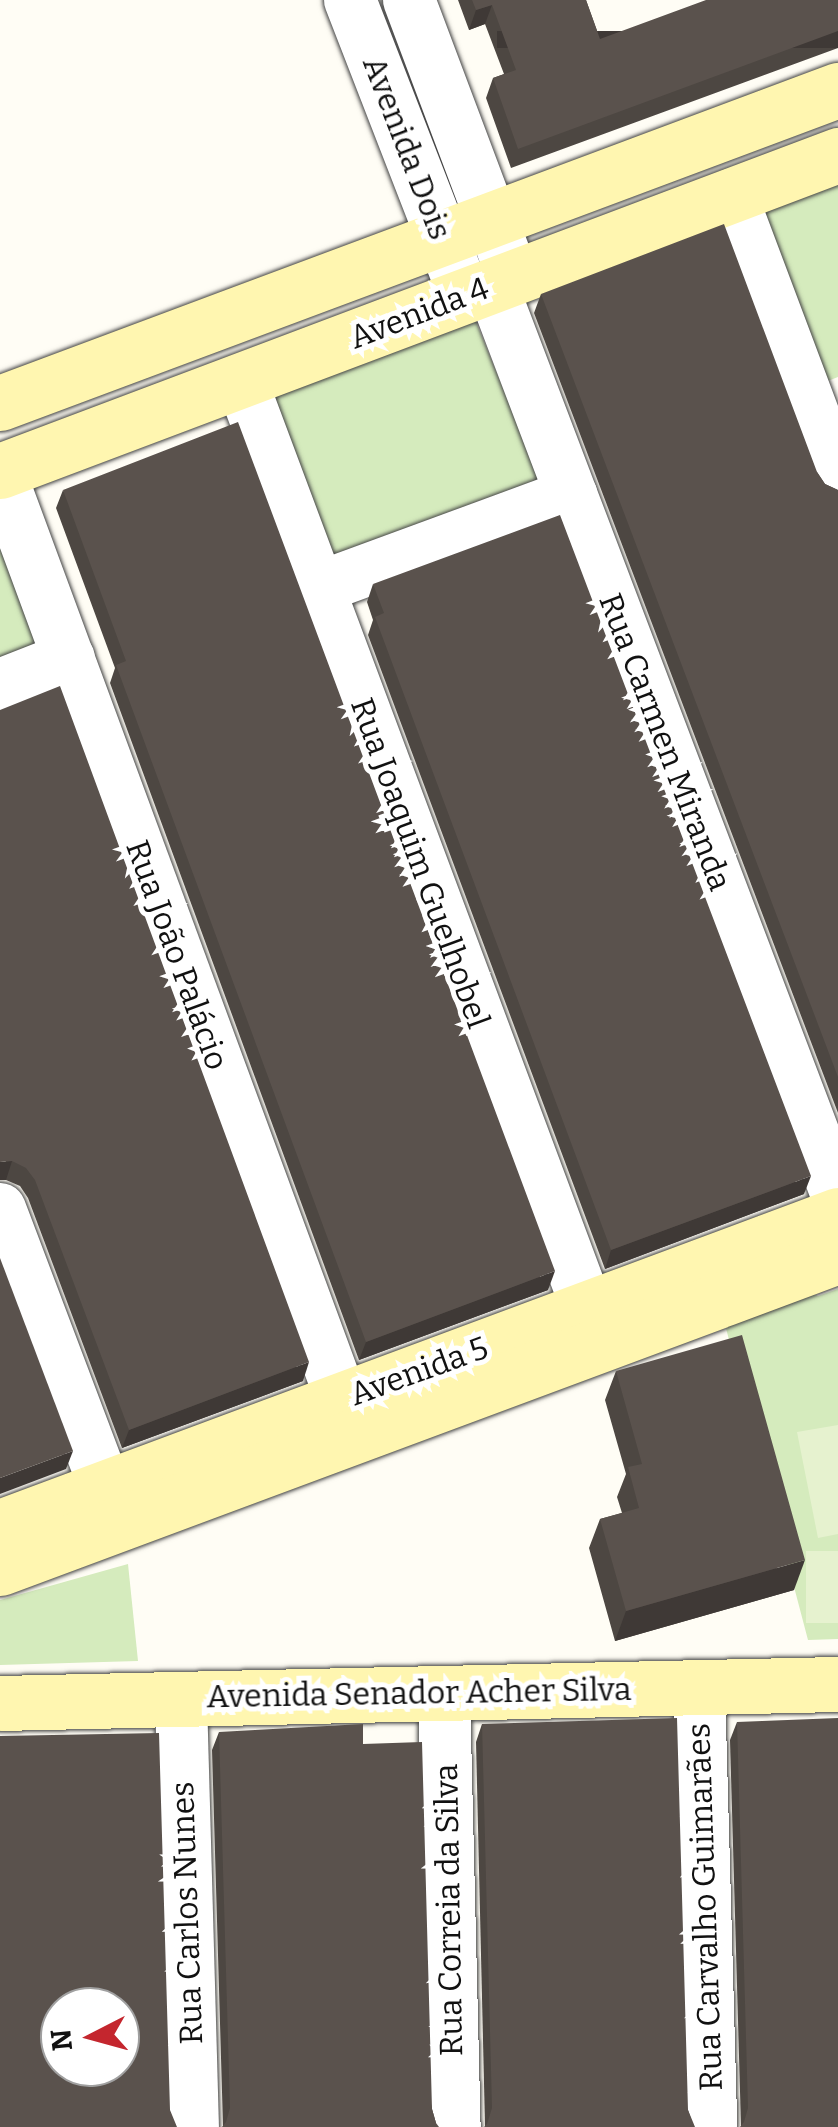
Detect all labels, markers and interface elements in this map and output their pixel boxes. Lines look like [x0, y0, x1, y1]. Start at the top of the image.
street label: Avenida Dois [354, 51, 460, 245]
street label: Avenida 4 [344, 269, 494, 357]
street label: Rua Carmen Miranda [591, 588, 739, 896]
street label: Rua Joaquim Guelhobel [342, 693, 498, 1033]
street label: Rua João Palácio [118, 835, 236, 1075]
street label: Avenida 5 [345, 1328, 493, 1414]
street label: Avenida Senador Acher Silva [206, 1670, 632, 1716]
street label: Rua Carvalho Guimarães [679, 1723, 731, 2091]
street label: Rua Correia da Silva [427, 1763, 471, 2057]
street label: Rua Carlos Nunes [163, 1781, 211, 2045]
north arrow [40, 1987, 140, 2087]
text: N [44, 2028, 79, 2052]

